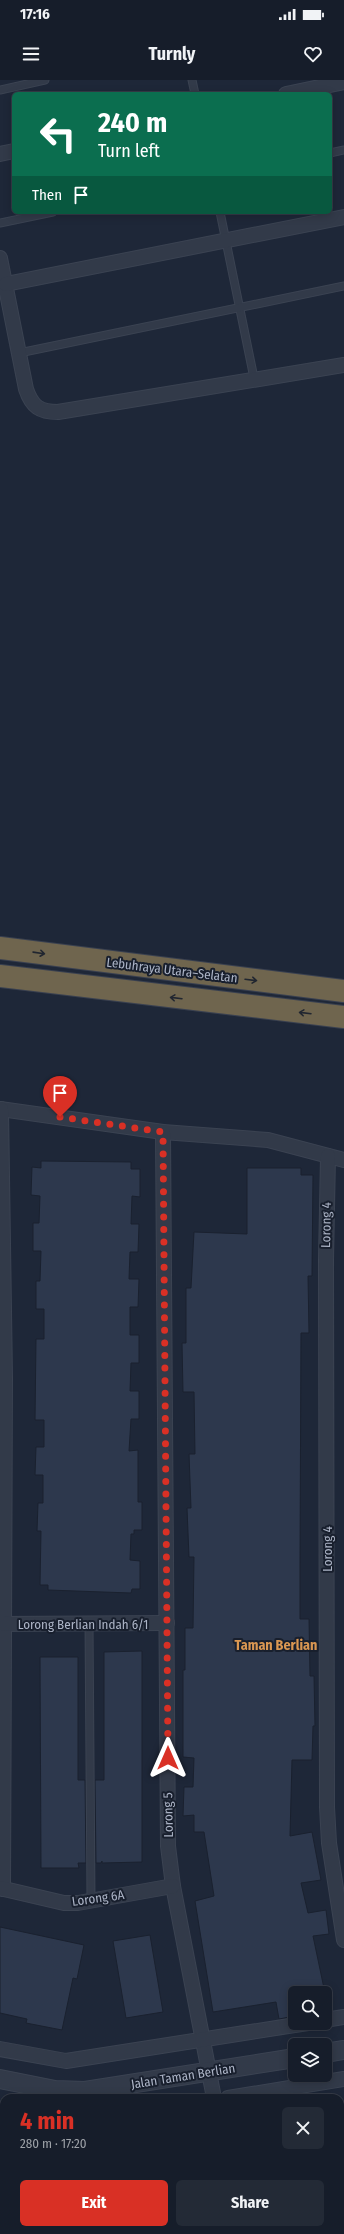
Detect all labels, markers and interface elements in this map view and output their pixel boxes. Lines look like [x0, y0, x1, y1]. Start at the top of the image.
text: 17:16 [20, 5, 50, 23]
icon: menu [20, 43, 42, 65]
text: Turnly [149, 43, 195, 65]
icon: heart [302, 43, 324, 65]
text: 240 m [98, 106, 167, 139]
icon: left [32, 108, 84, 160]
text: Turn left [98, 140, 160, 162]
icon: arrive [70, 184, 92, 206]
text: Then [32, 186, 62, 204]
one-way arrow [32, 949, 45, 957]
street label: Lebuhraya Utara–Selatan [106, 955, 238, 985]
one-way arrow [244, 976, 257, 984]
one-way arrow [170, 994, 183, 1002]
one-way arrow [299, 1009, 312, 1017]
pin [43, 1076, 77, 1117]
icon: arrive [49, 1082, 71, 1104]
street label: Lorong 4 [318, 1202, 334, 1248]
street label: Lorong 4 [320, 1526, 335, 1572]
street label: Lorong Berlian Indah 6/1 [18, 1617, 148, 1632]
district label: Taman Berlian [235, 1637, 317, 1654]
position arrow [147, 1737, 189, 1779]
street label: Lorong 5 [160, 1792, 176, 1838]
street label: Lorong 6A [71, 1887, 125, 1909]
map controls [288, 1986, 332, 2082]
button: search [288, 1986, 332, 2030]
button: layers [288, 2038, 332, 2082]
street label: Jalan Taman Berlian [130, 2060, 236, 2092]
text: 4 min [20, 2107, 74, 2135]
button: close [282, 2107, 324, 2149]
text: 280 m · 17:20 [20, 2136, 87, 2151]
button: Exit [20, 2180, 168, 2226]
button: Share [176, 2180, 324, 2226]

